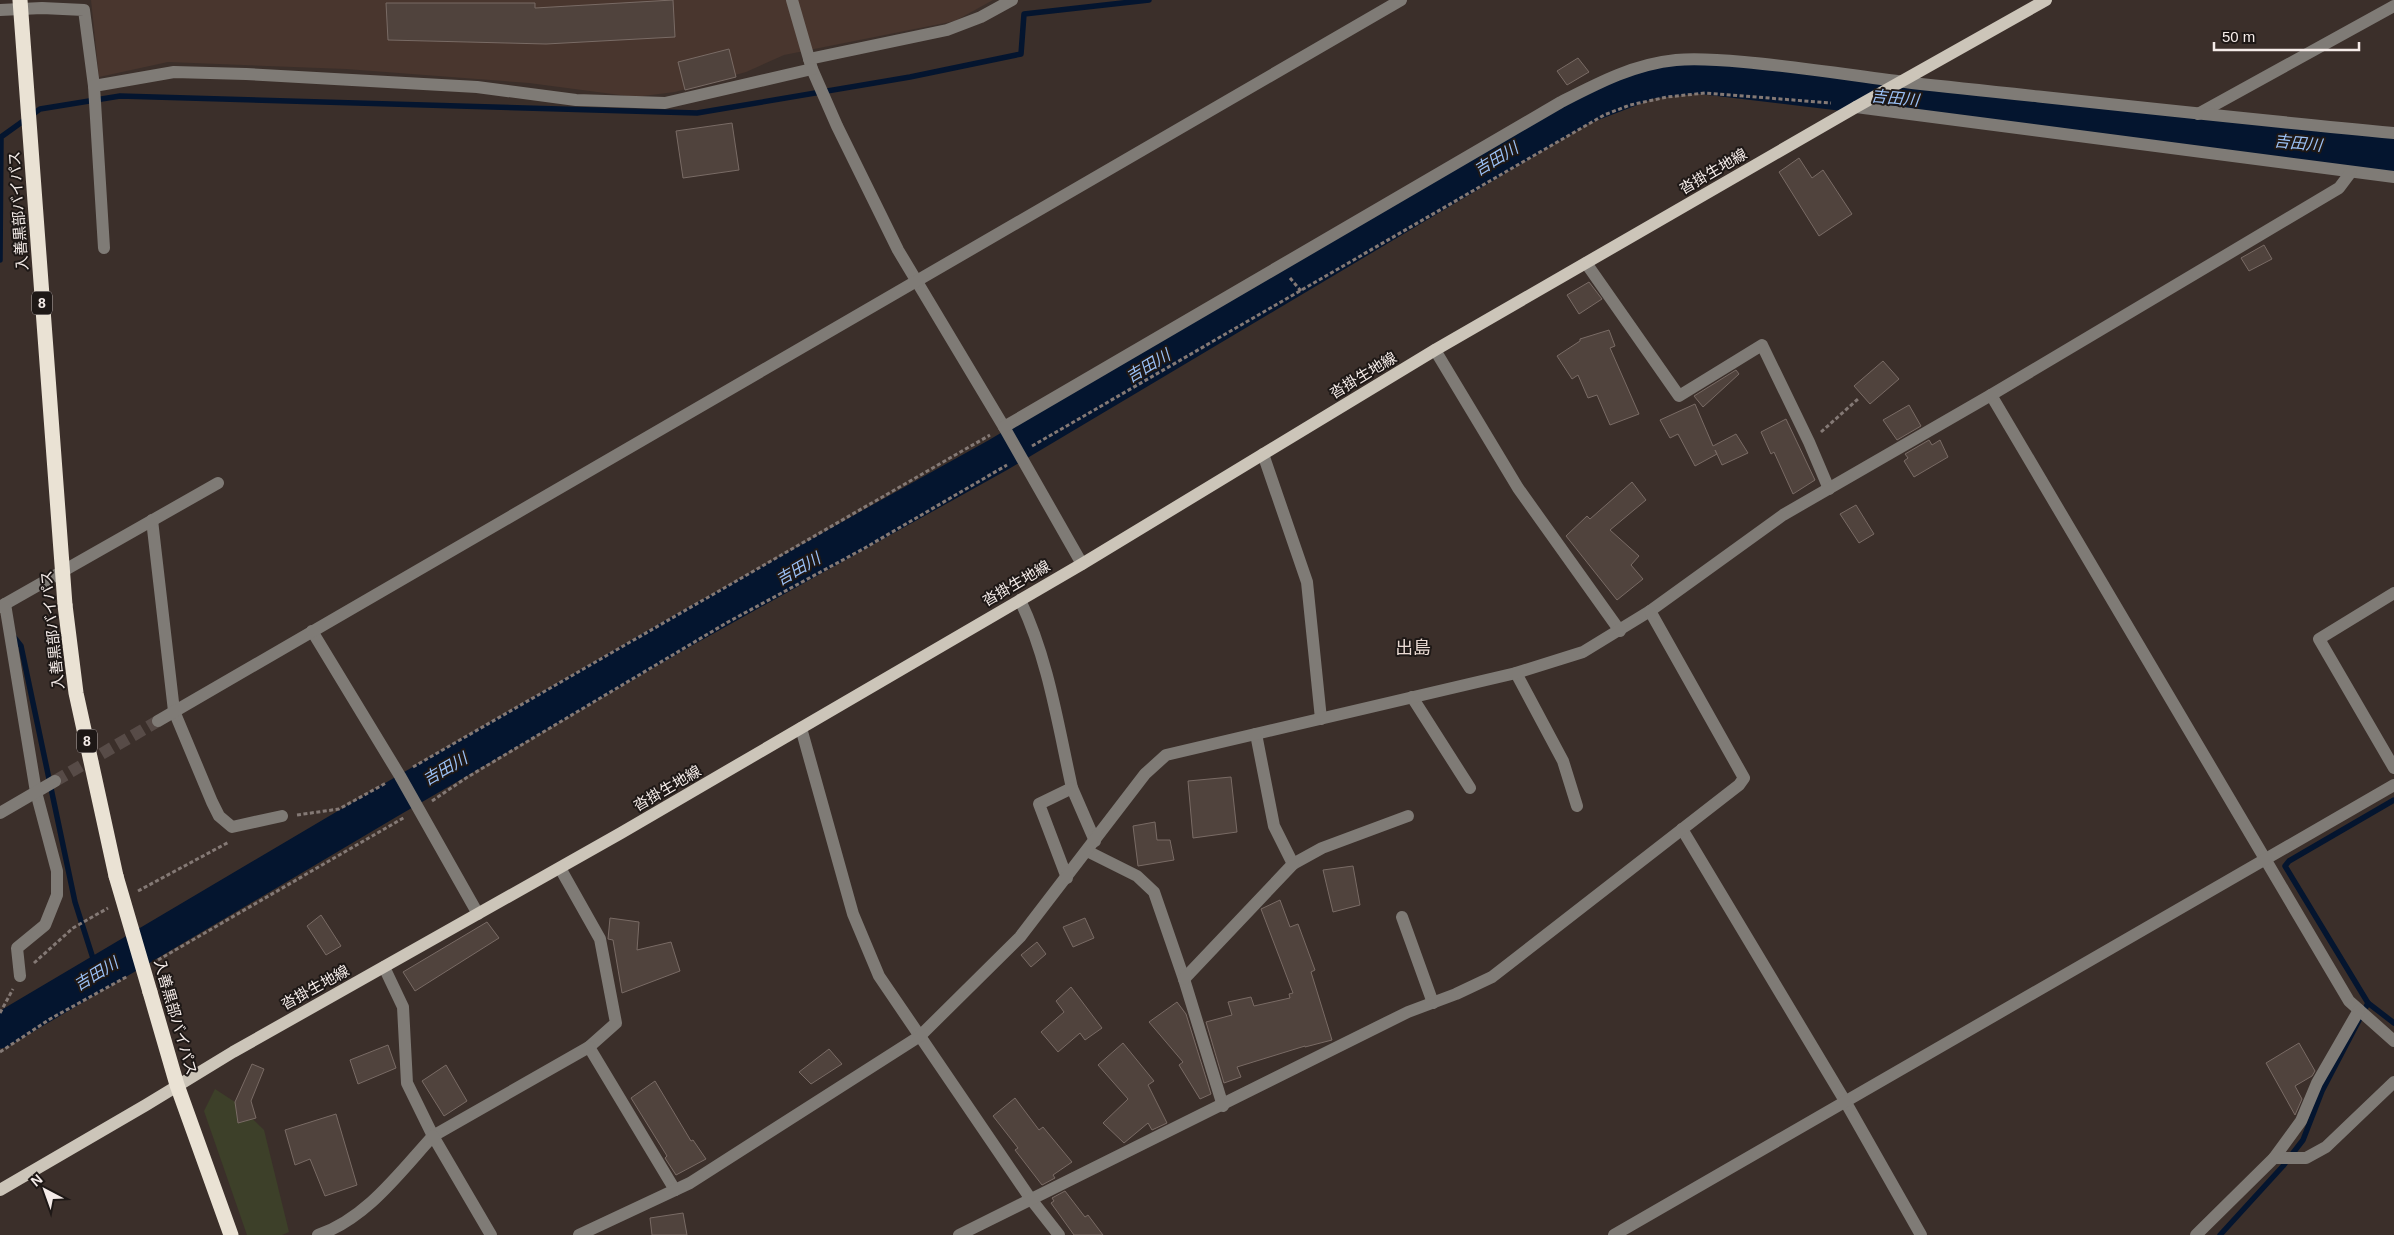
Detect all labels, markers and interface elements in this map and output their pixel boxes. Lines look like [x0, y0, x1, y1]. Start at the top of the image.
scale bar [2214, 20, 2359, 52]
text: 50 m [2222, 28, 2255, 45]
water label: 吉田川 [1870, 87, 1922, 109]
water label: 吉田川 [2273, 132, 2325, 154]
water label: 吉田川 [1471, 138, 1523, 179]
street label: 沓掛生地線 [1676, 145, 1750, 197]
street label: 入善黒部バイパス [5, 151, 31, 271]
road number: 8 [32, 292, 52, 314]
water label: 吉田川 [1123, 345, 1175, 386]
street label: 沓掛生地線 [1326, 348, 1400, 402]
water label: 吉田川 [773, 549, 825, 588]
street label: 沓掛生地線 [979, 557, 1053, 609]
street label: 入善黒部バイパス [37, 570, 67, 690]
district label: 出島 [1395, 638, 1431, 658]
road number: 8 [77, 729, 97, 752]
water label: 吉田川 [420, 749, 472, 788]
street label: 沓掛生地線 [630, 762, 704, 814]
water label: 吉田川 [71, 953, 123, 994]
street label: 入善黒部バイパス [151, 957, 201, 1077]
street label: 沓掛生地線 [278, 961, 352, 1013]
north arrow [20, 1165, 70, 1215]
text: N [27, 1171, 46, 1190]

